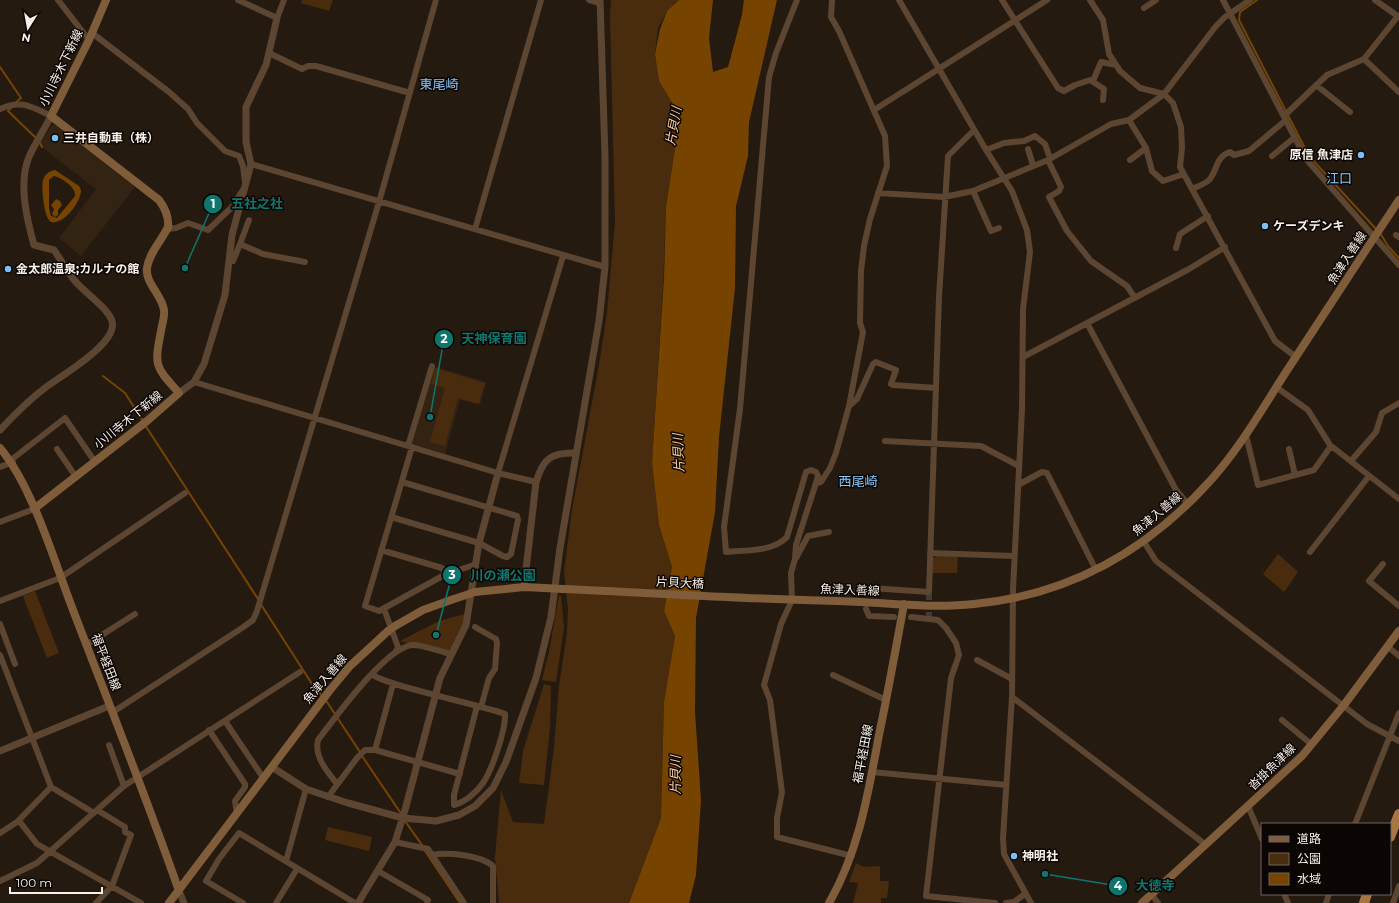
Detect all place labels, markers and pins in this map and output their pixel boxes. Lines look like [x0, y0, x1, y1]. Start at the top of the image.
place label: 三井自動車（株） [63, 130, 159, 145]
marker: 三井自動車（株） [50, 133, 60, 143]
place label: 原信 魚津店 [1290, 147, 1353, 162]
marker: 原信 魚津店 [1356, 150, 1366, 160]
callout: 五社之社 [203, 191, 291, 216]
place label: ケーズデンキ [1273, 218, 1344, 233]
marker: ケーズデンキ [1260, 221, 1270, 231]
place label: 金太郎温泉;カルナの館 [16, 261, 139, 276]
marker: 金太郎温泉;カルナの館 [3, 264, 13, 274]
callout: 天神保育園 [434, 326, 535, 351]
callout: 川の瀬公園 [442, 563, 543, 588]
place label: 神明社 [1022, 848, 1058, 863]
marker: 神明社 [1009, 851, 1019, 861]
callout: 大徳寺 [1108, 873, 1183, 898]

